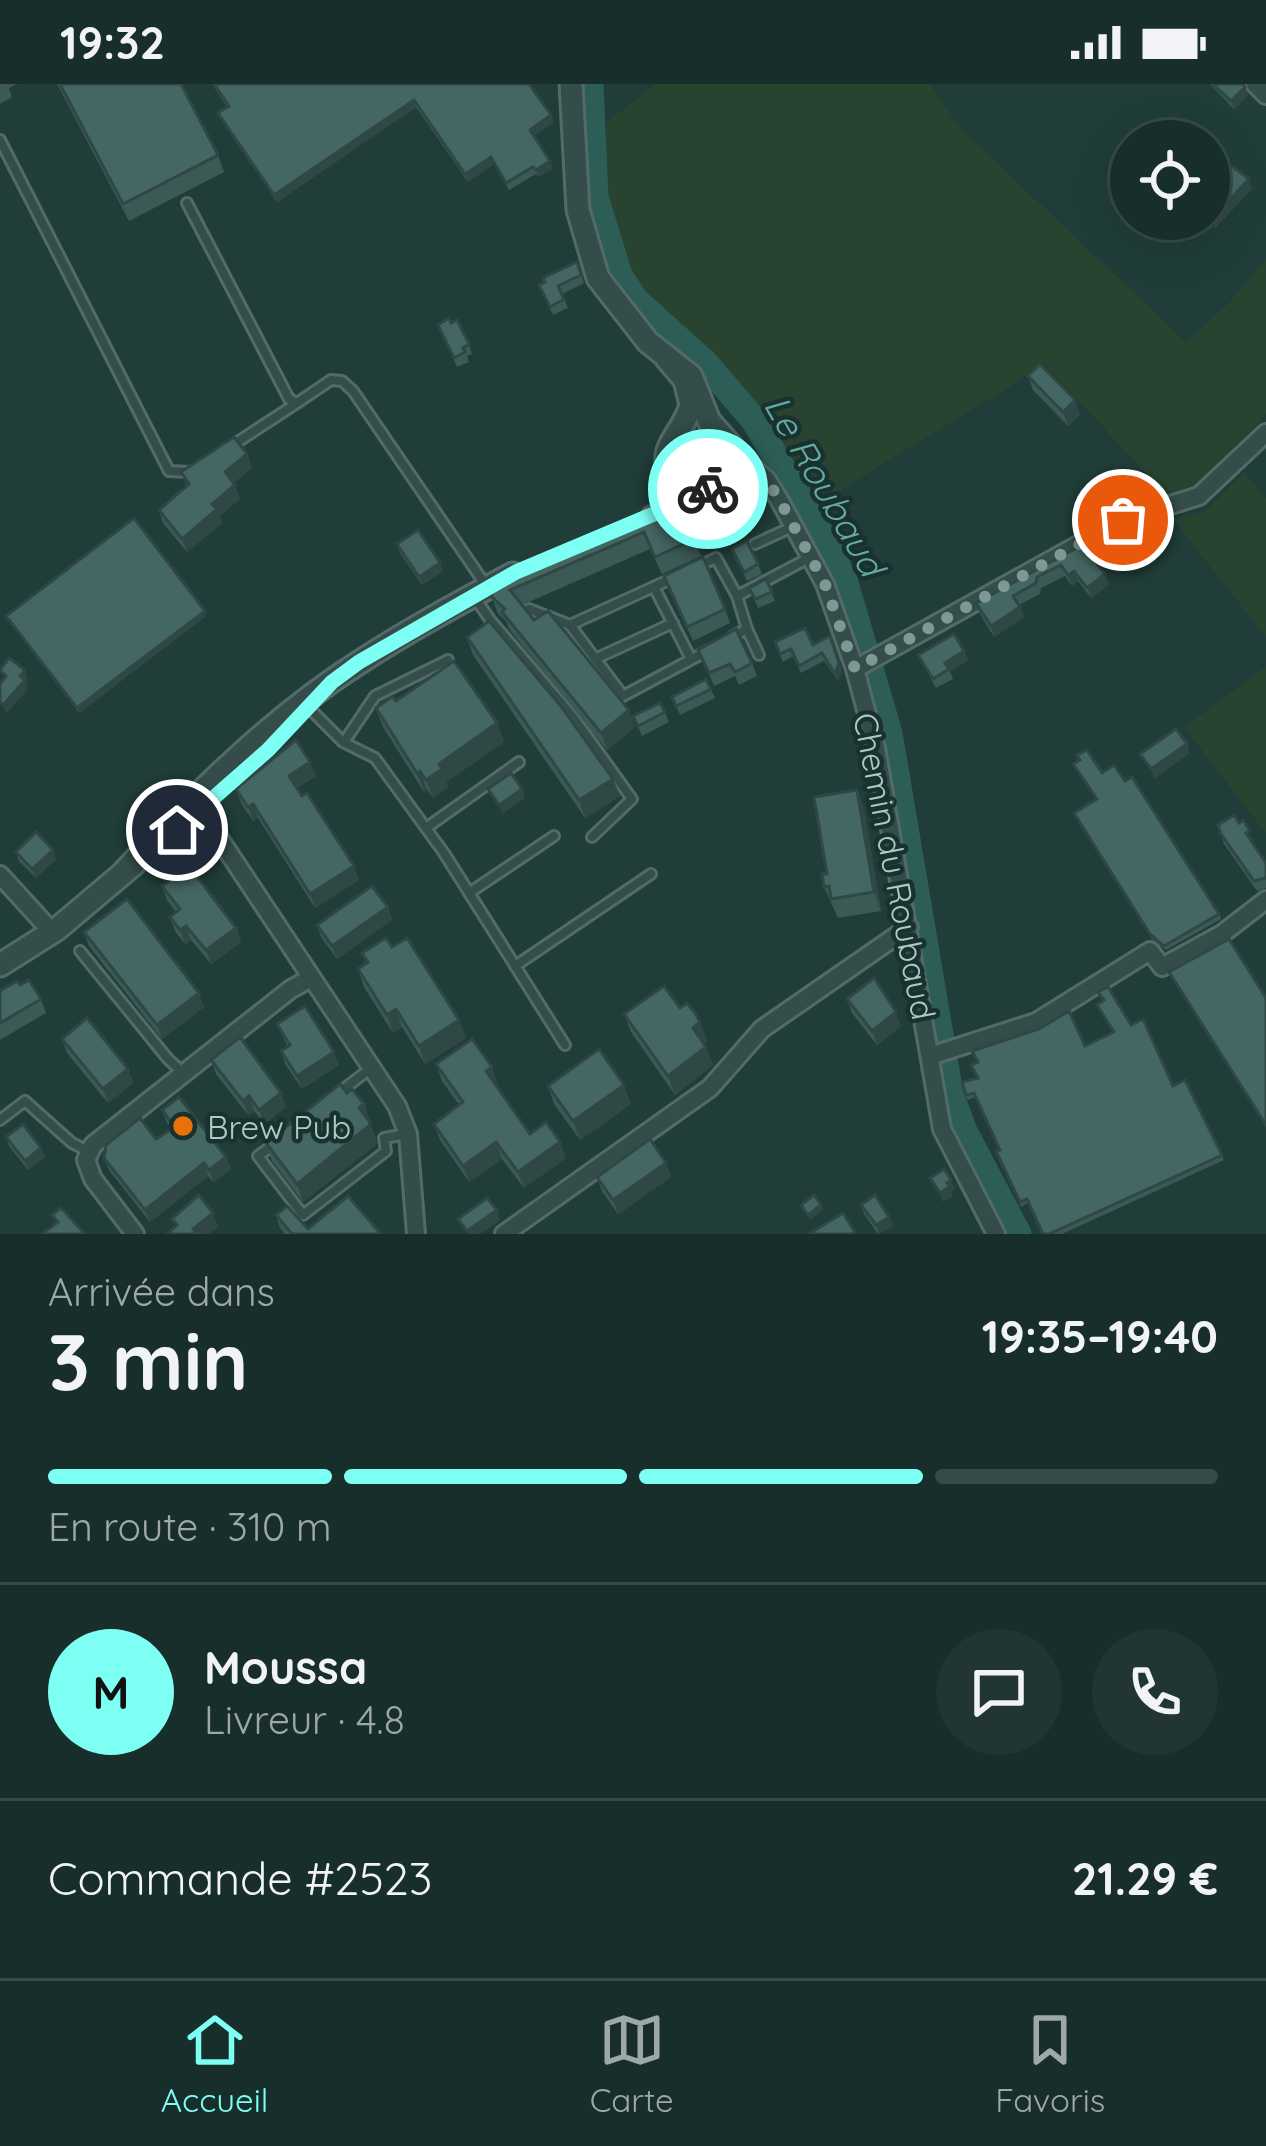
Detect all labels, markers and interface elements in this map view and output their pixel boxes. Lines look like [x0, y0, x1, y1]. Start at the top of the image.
text: 19:32 [60, 14, 165, 70]
map controls [1110, 120, 1230, 240]
button: locate [1110, 120, 1230, 240]
water label: Le Roubaud [755, 387, 897, 587]
courier [648, 429, 768, 549]
icon: bike [675, 456, 741, 522]
pin [1072, 469, 1174, 571]
icon: bag [1090, 487, 1156, 553]
street label: Chemin du Roubaud [845, 709, 945, 1023]
pin [126, 779, 228, 881]
icon: home [144, 797, 210, 863]
place label: Brew Pub [207, 1106, 351, 1147]
marker: Brew Pub [170, 1113, 196, 1139]
text: Arrivée dans [48, 1267, 275, 1316]
text: 19:35–19:40 [982, 1308, 1218, 1364]
text: 3 min [48, 1312, 249, 1410]
text: En route · 310 m [48, 1502, 332, 1551]
button: chat [936, 1629, 1062, 1755]
button: phone [1092, 1629, 1218, 1755]
text: Moussa [204, 1639, 367, 1695]
text: M [93, 1664, 129, 1720]
text: Livreur · 4.8 [204, 1695, 405, 1744]
text: Commande #2523 [48, 1850, 432, 1906]
text: 21.29 € [1072, 1850, 1218, 1906]
tab: Accueil [161, 2007, 268, 2120]
tab: Carte [590, 2007, 674, 2120]
tab: Favoris [995, 2007, 1105, 2120]

